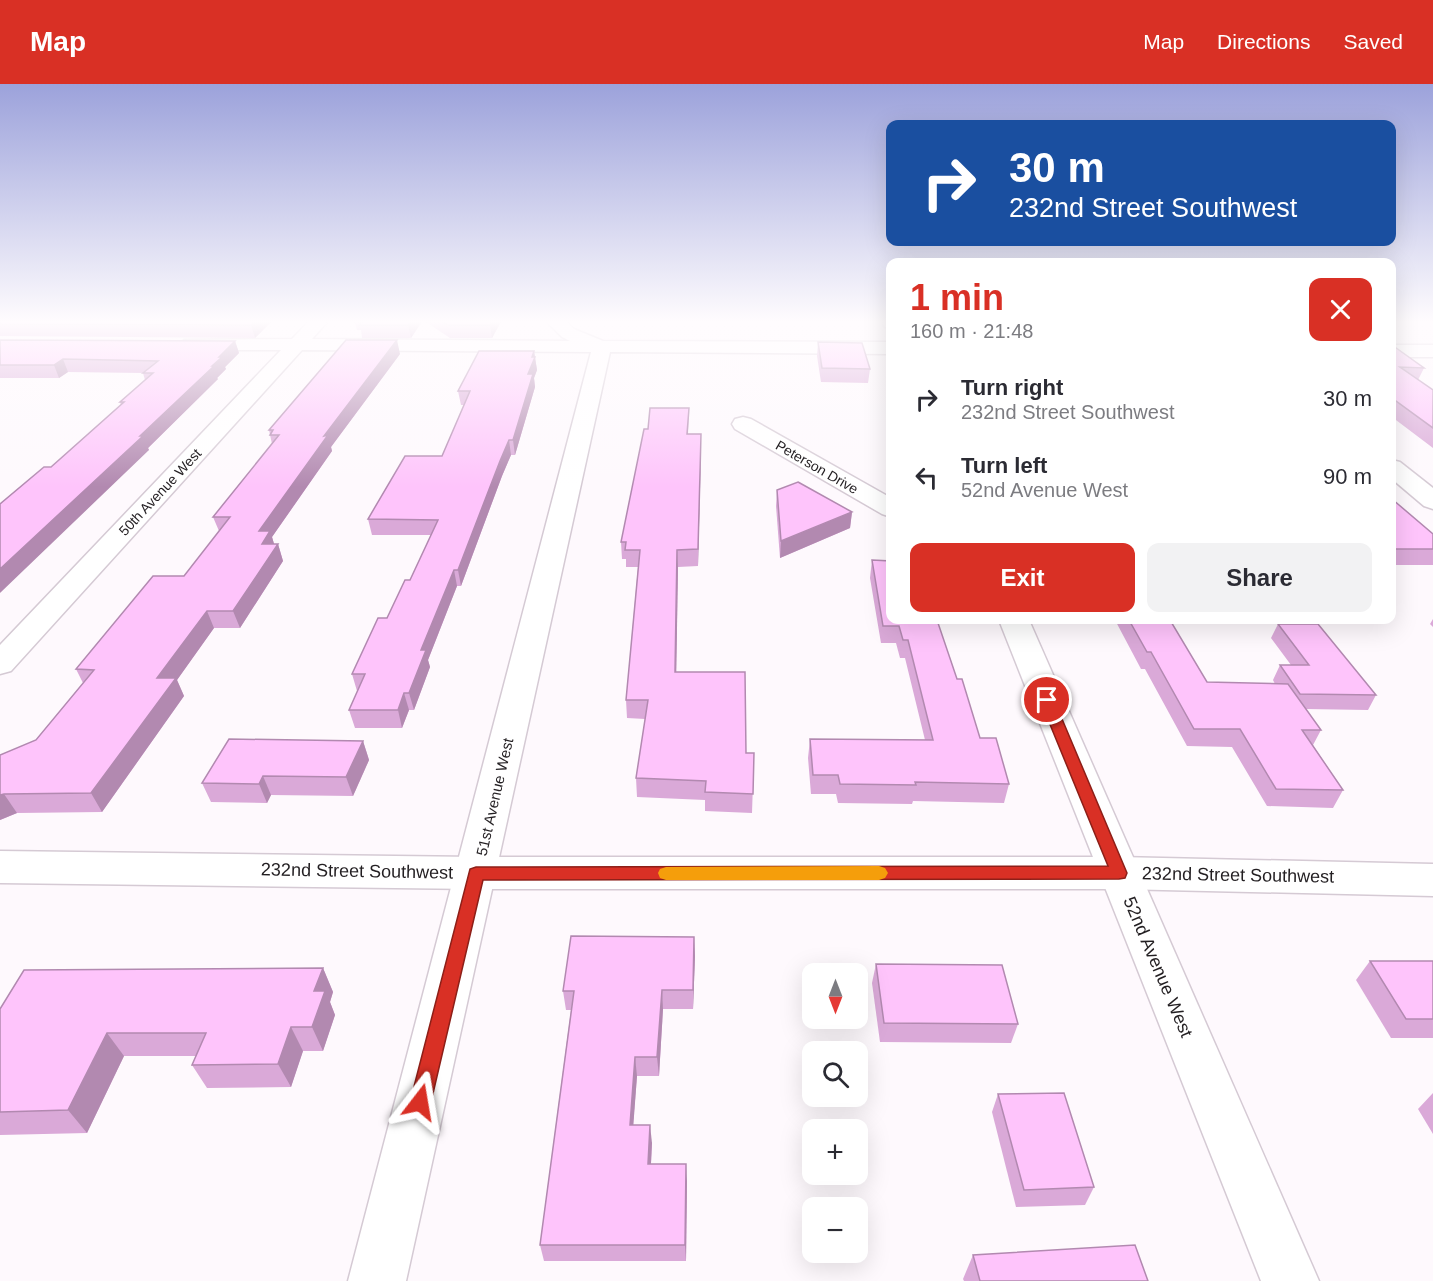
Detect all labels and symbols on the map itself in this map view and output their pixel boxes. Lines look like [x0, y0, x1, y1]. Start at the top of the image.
street label: Peterson Drive [773, 437, 861, 497]
street label: 50th Avenue West [116, 445, 204, 539]
pin [1021, 674, 1072, 725]
street label: 51st Avenue West [473, 736, 517, 857]
street label: 232nd Street Southwest [261, 859, 453, 883]
street label: 232nd Street Southwest [1142, 863, 1334, 887]
street label: 52nd Avenue West [1119, 894, 1197, 1040]
north arrow [802, 963, 868, 1029]
position arrow [388, 1070, 452, 1134]

